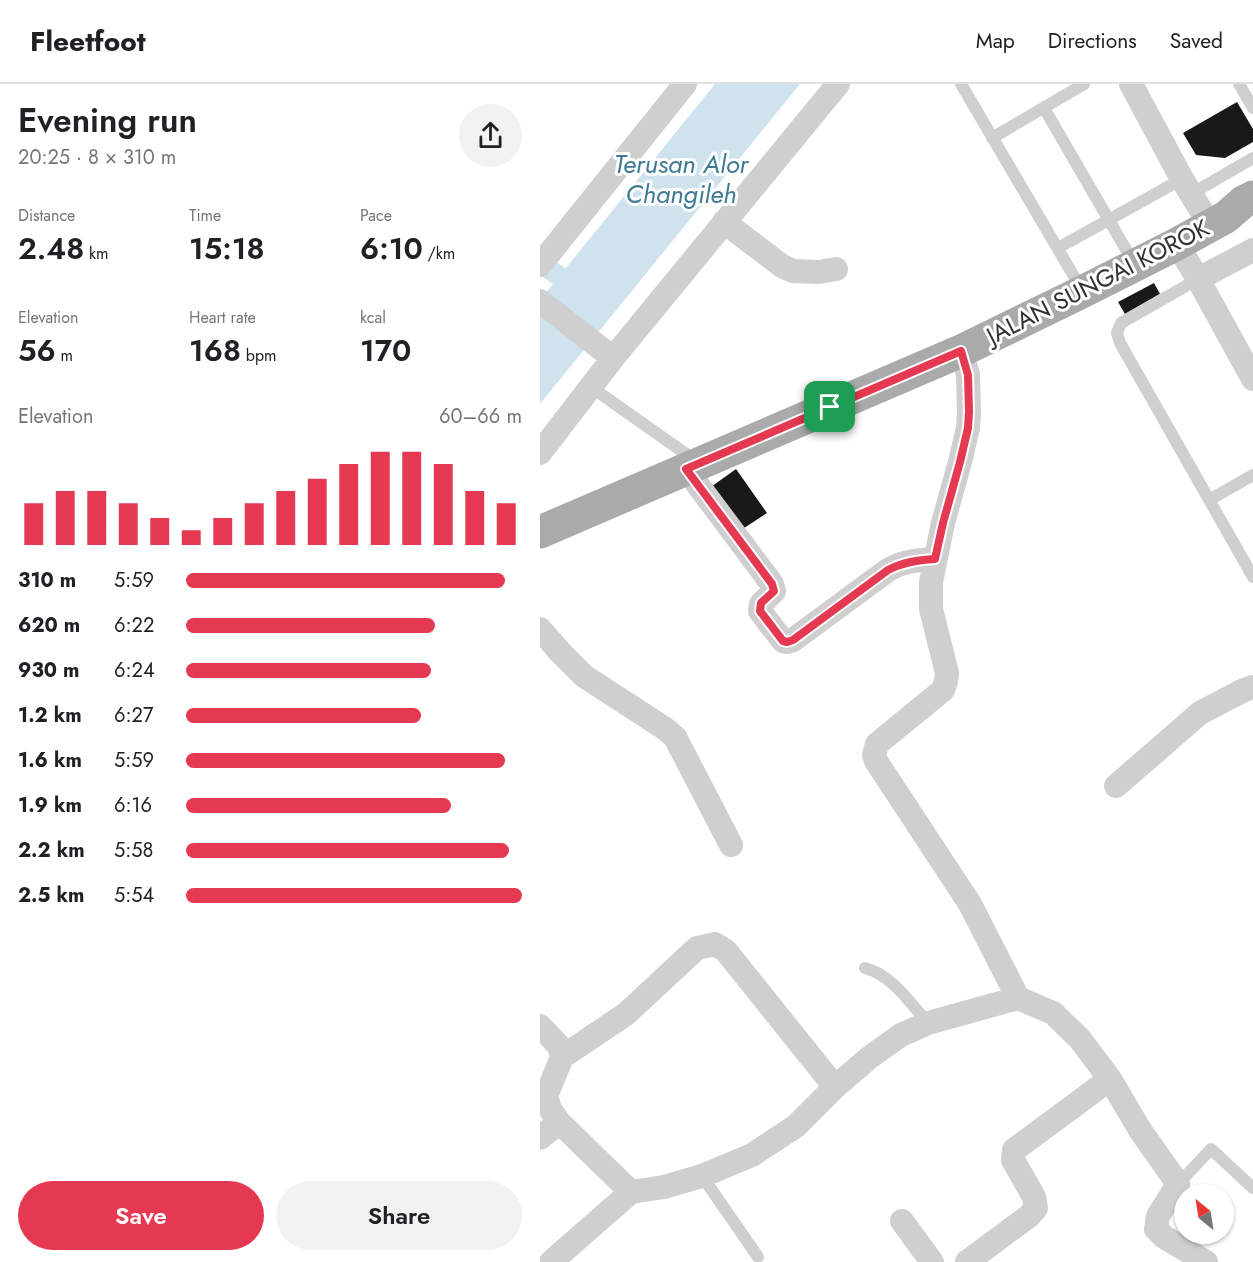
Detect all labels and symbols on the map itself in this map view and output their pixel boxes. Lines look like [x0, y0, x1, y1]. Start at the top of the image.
water label: Terusan Alor Changileh [614, 145, 750, 213]
street label: JALAN SUNGAI KOROK [978, 210, 1216, 354]
pin [804, 381, 855, 432]
north arrow [1174, 1184, 1234, 1244]

